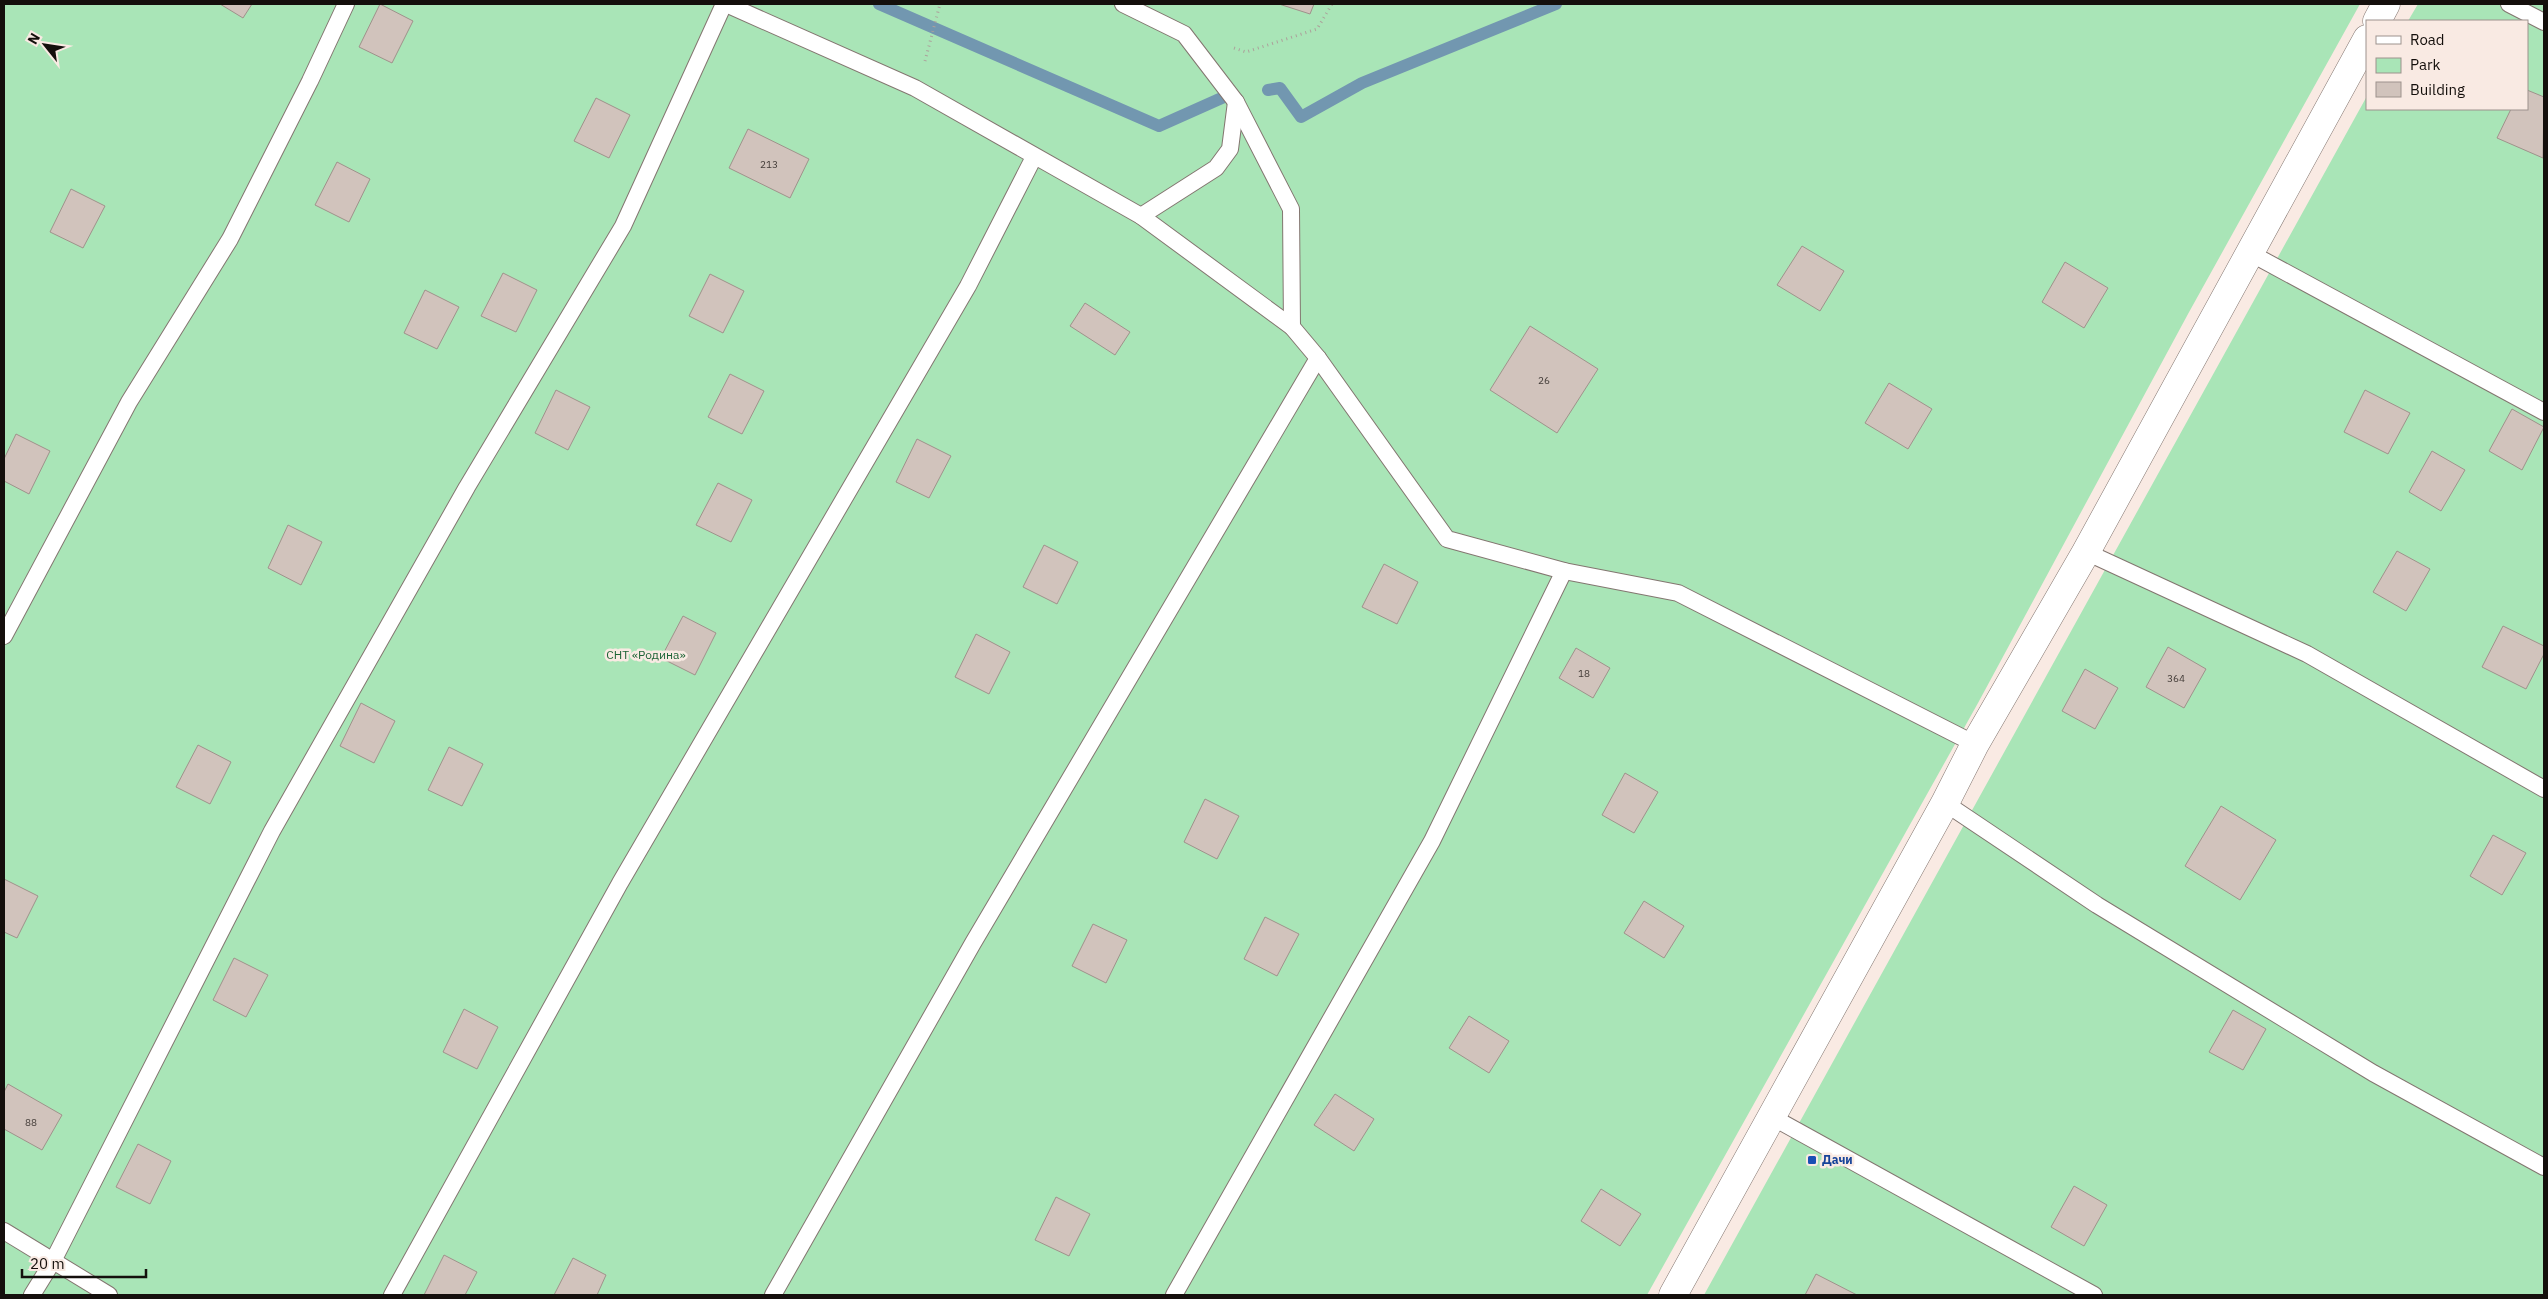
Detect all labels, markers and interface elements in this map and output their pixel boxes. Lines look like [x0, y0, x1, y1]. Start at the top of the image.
north arrow [20, 20, 70, 70]
legend [2366, 20, 2528, 110]
text: N [23, 30, 44, 47]
text: Road [2410, 30, 2445, 49]
text: Park [2410, 55, 2440, 74]
text: Building [2410, 80, 2465, 99]
house number: 213 [760, 158, 778, 171]
house number: 26 [1538, 374, 1550, 387]
park label: СНТ «Родина» [606, 647, 686, 662]
house number: 18 [1578, 667, 1590, 680]
house number: 364 [2167, 672, 2185, 685]
house number: 88 [25, 1116, 37, 1129]
place label: Дачи [1822, 1152, 1853, 1167]
marker: Дачи [1806, 1154, 1818, 1166]
scale bar [22, 1246, 146, 1278]
text: 20 m [30, 1254, 65, 1273]

